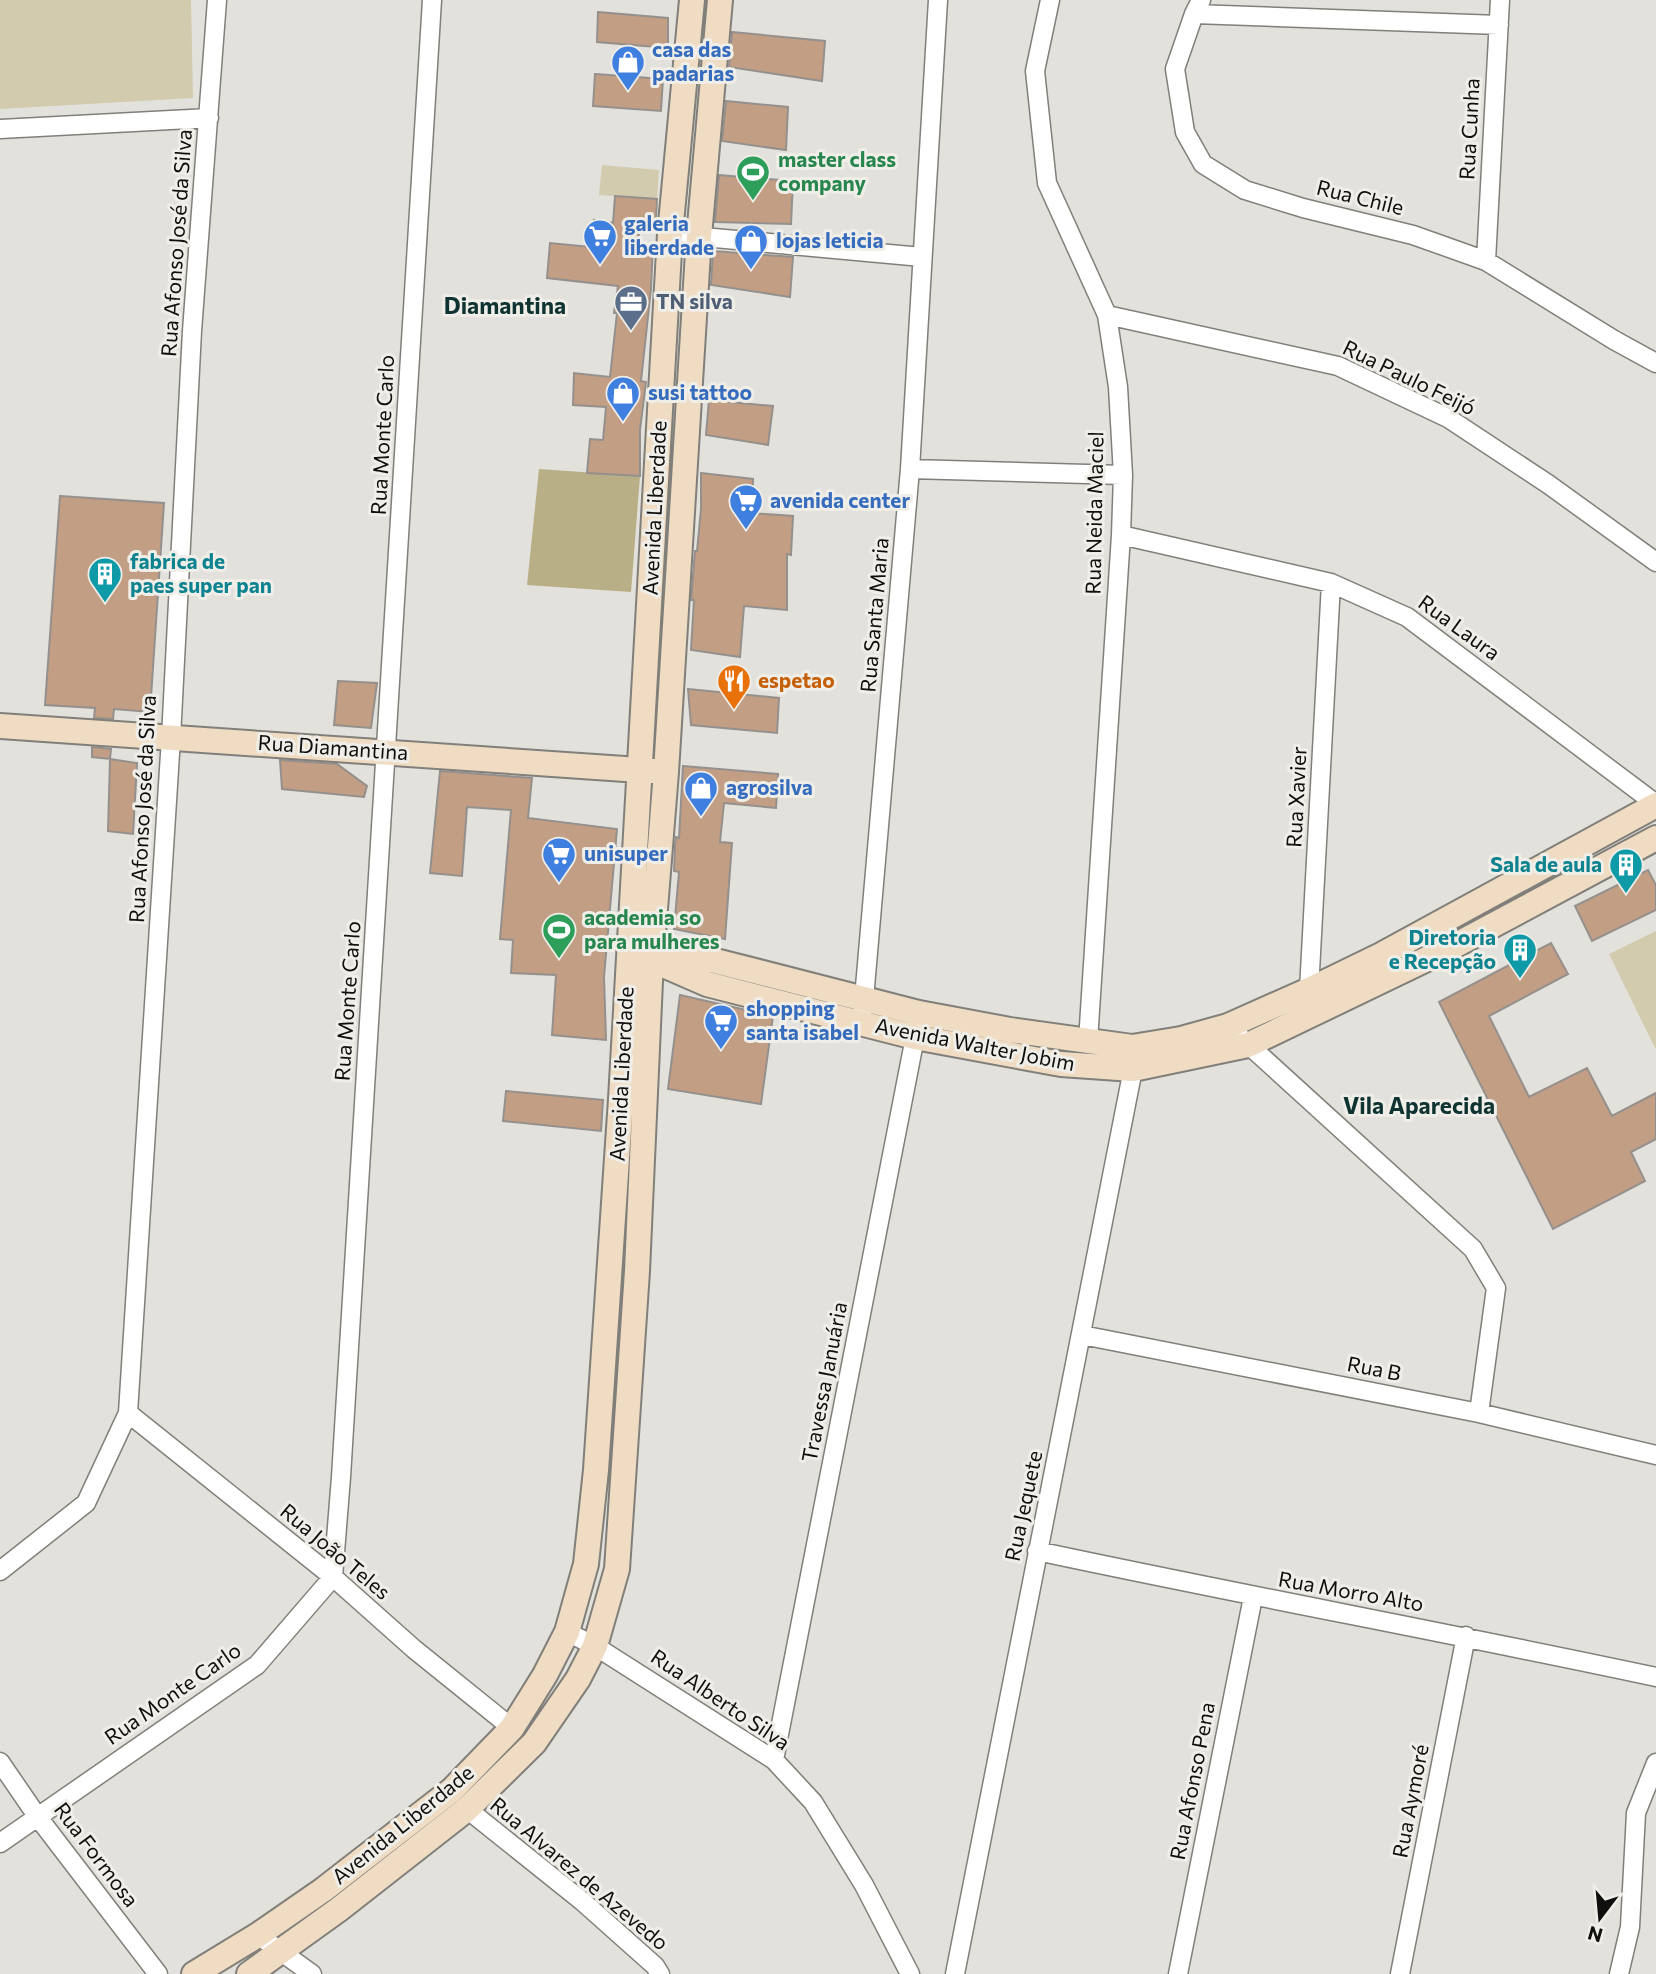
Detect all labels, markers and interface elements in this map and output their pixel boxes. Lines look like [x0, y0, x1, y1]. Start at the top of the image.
place label: casa das padarias [652, 36, 734, 85]
shop icon: casa das padarias [609, 43, 647, 92]
street label: Rua Cunha [1453, 77, 1484, 180]
street label: Rua Afonso José da Silva [155, 128, 196, 358]
place label: master class company [778, 146, 896, 195]
sports icon: master class company [734, 153, 772, 202]
street label: Rua Chile [1314, 174, 1407, 219]
place label: galeria liberdade [624, 210, 714, 259]
supermarket icon: galeria liberdade [581, 217, 619, 266]
shop icon: lojas leticia [732, 222, 770, 271]
place label: lojas leticia [776, 227, 883, 252]
office icon: TN silva [612, 283, 650, 332]
place label: TN silva [656, 288, 733, 313]
district label: Diamantina [444, 291, 566, 319]
street label: Rua Paulo Feijó [1339, 334, 1480, 420]
street label: Rua Monte Carlo [365, 354, 398, 516]
shop icon: susi tattoo [604, 374, 642, 423]
place label: susi tattoo [648, 379, 752, 404]
street label: Avenida Liberdade [636, 420, 671, 596]
street label: Rua Neida Maciel [1080, 431, 1107, 595]
supermarket icon: avenida center [727, 482, 765, 531]
place label: avenida center [770, 487, 910, 512]
street label: Rua Santa Maria [854, 536, 893, 693]
place label: fabrica de paes super pan [130, 548, 272, 597]
building icon: fabrica de paes super pan [86, 555, 124, 604]
street label: Rua Laura [1414, 589, 1505, 665]
restaurant icon: espetao [715, 662, 753, 711]
place label: espetao [758, 667, 835, 692]
street label: Rua Afonso José da Silva [123, 694, 160, 923]
street label: Rua Diamantina [257, 729, 409, 764]
street label: Rua Xavier [1280, 746, 1311, 848]
shop icon: agrosilva [682, 769, 720, 818]
place label: agrosilva [726, 774, 813, 799]
supermarket icon: unisuper [540, 835, 578, 884]
place label: unisuper [584, 840, 668, 865]
building icon: Sala de aula [1607, 846, 1645, 895]
place label: Sala de aula [1490, 851, 1602, 876]
place label: academia so para mulheres [584, 904, 720, 953]
sports icon: academia so para mulheres [540, 911, 578, 960]
street label: Rua Monte Carlo [328, 920, 365, 1082]
place label: Diretoria e Recepção [1389, 924, 1496, 973]
building icon: Diretoria e Recepção [1501, 931, 1539, 980]
street label: Avenida Liberdade [603, 986, 638, 1162]
place label: shopping santa isabel [746, 995, 859, 1044]
supermarket icon: shopping santa isabel [702, 1002, 740, 1051]
street label: Avenida Walter Jobim [873, 1012, 1077, 1075]
district label: Vila Aparecida [1343, 1091, 1495, 1119]
street label: Travessa Januária [796, 1299, 851, 1464]
street label: Rua B [1345, 1350, 1403, 1385]
street label: Rua Jequete [999, 1448, 1046, 1563]
street label: Rua João Teles [276, 1498, 396, 1604]
street label: Rua Morro Alto [1277, 1565, 1426, 1616]
street label: Rua Monte Carlo [99, 1636, 245, 1749]
street label: Rua Alberto Silva [647, 1643, 795, 1754]
street label: Rua Afonso Pena [1164, 1700, 1219, 1862]
street label: Rua Aymoré [1386, 1742, 1433, 1860]
street label: Avenida Liberdade [326, 1759, 478, 1889]
street label: Rua Alvarez de Azevedo [486, 1791, 674, 1955]
street label: Rua Formosa [50, 1797, 145, 1911]
north arrow [1565, 1883, 1635, 1953]
text: N [1585, 1922, 1605, 1948]

